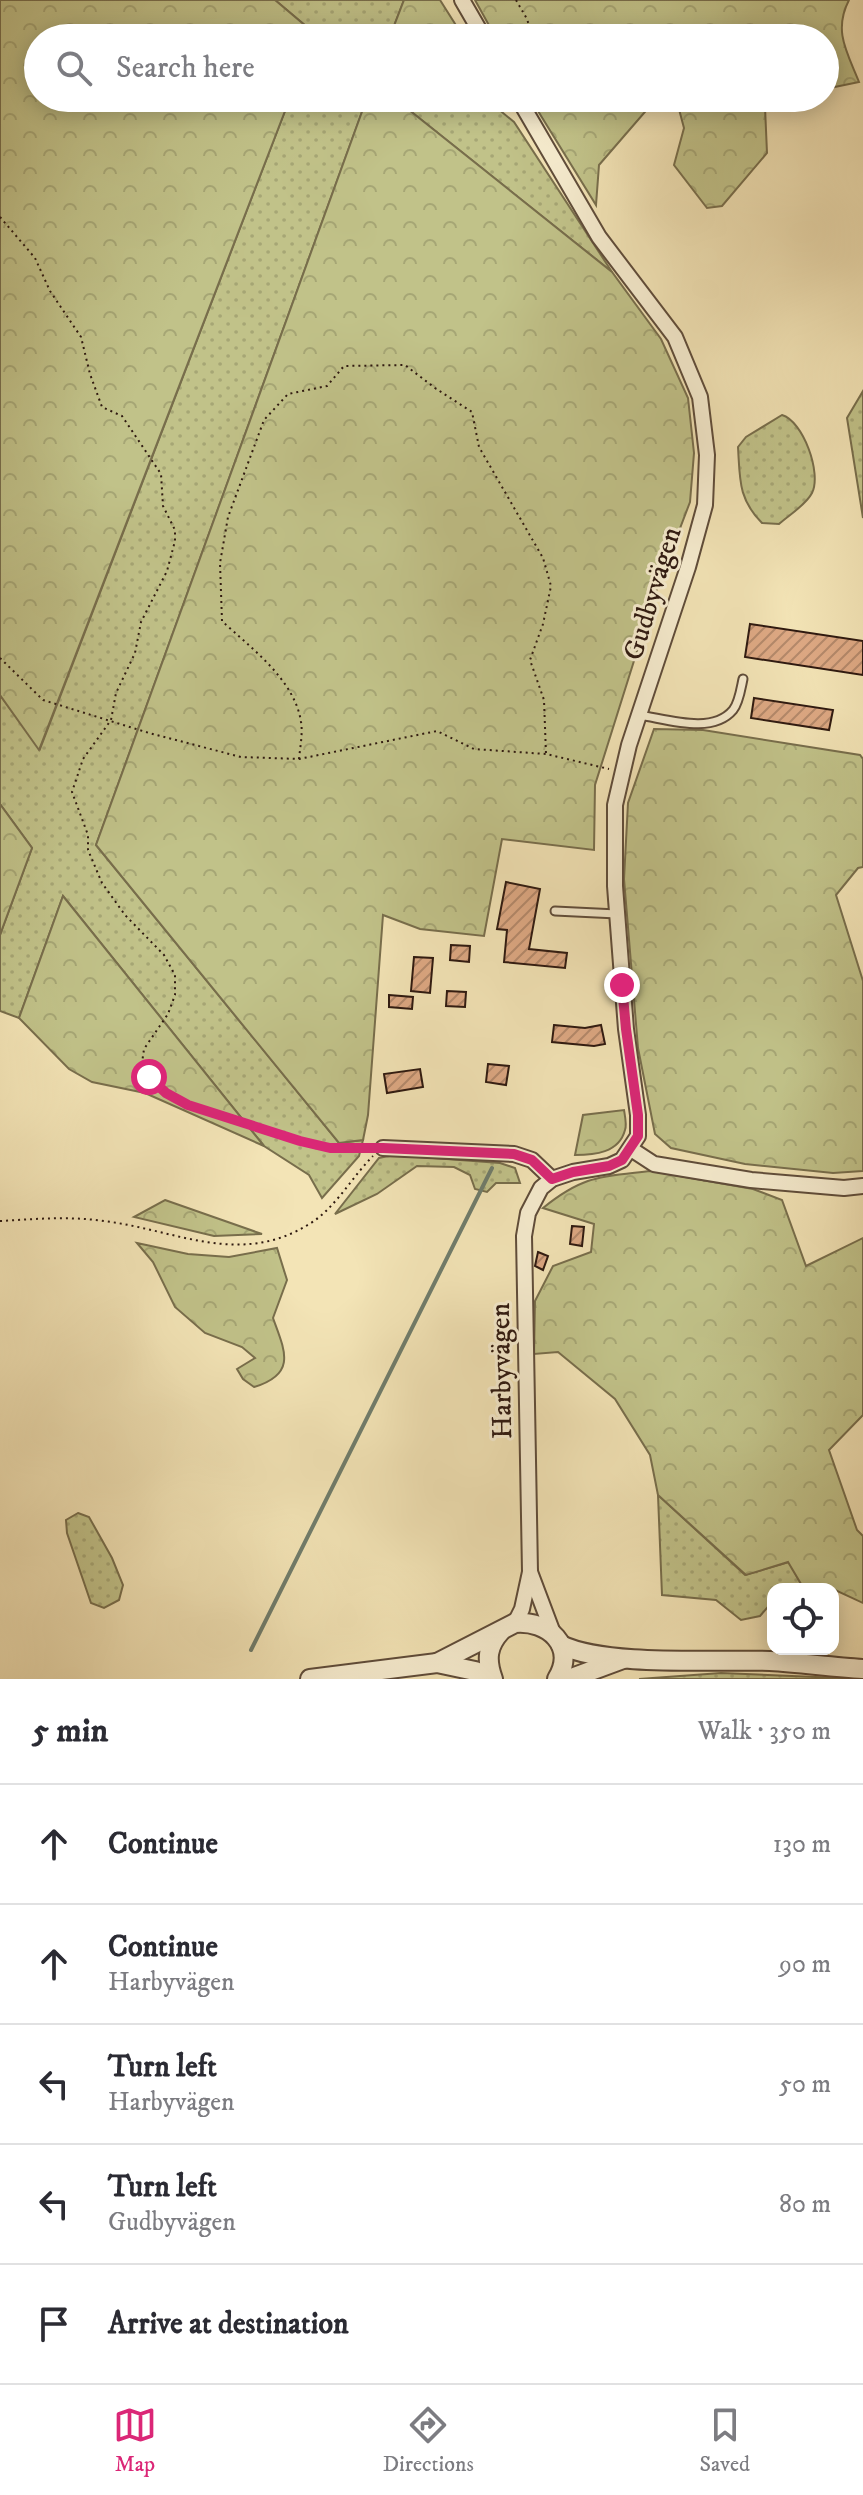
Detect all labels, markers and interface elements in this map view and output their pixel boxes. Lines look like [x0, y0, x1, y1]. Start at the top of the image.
search box [24, 24, 839, 112]
icon: search [52, 46, 96, 90]
text: Search here [116, 50, 255, 87]
street label: Gudbyvägen [616, 522, 689, 664]
route end [604, 967, 640, 1003]
route start [131, 1059, 167, 1095]
street label: Harbyvägen [483, 1302, 520, 1439]
map controls [767, 1583, 839, 1655]
button: locate [767, 1583, 839, 1655]
text: 5 min [32, 1710, 108, 1752]
text: Walk · 350 m [698, 1715, 831, 1748]
icon: ahead [32, 1822, 76, 1866]
text: Continue [108, 1826, 218, 1863]
text: 130 m [773, 1828, 831, 1861]
text: Continue [108, 1929, 218, 1966]
icon: ahead [32, 1942, 76, 1986]
text: 90 m [779, 1948, 831, 1981]
text: Harbyvägen [108, 1966, 235, 1999]
text: Turn left [108, 2049, 217, 2086]
icon: left [32, 2062, 76, 2106]
text: 50 m [779, 2068, 831, 2101]
text: Harbyvägen [108, 2086, 235, 2119]
text: Turn left [108, 2169, 217, 2206]
icon: left [32, 2182, 76, 2226]
text: 80 m [779, 2188, 831, 2221]
text: Gudbyvägen [108, 2206, 236, 2239]
icon: arrive [32, 2302, 76, 2346]
text: Arrive at destination [108, 2306, 349, 2343]
tab: Map [113, 2403, 157, 2478]
tab: Directions [383, 2403, 474, 2478]
tab: Saved [700, 2403, 750, 2478]

